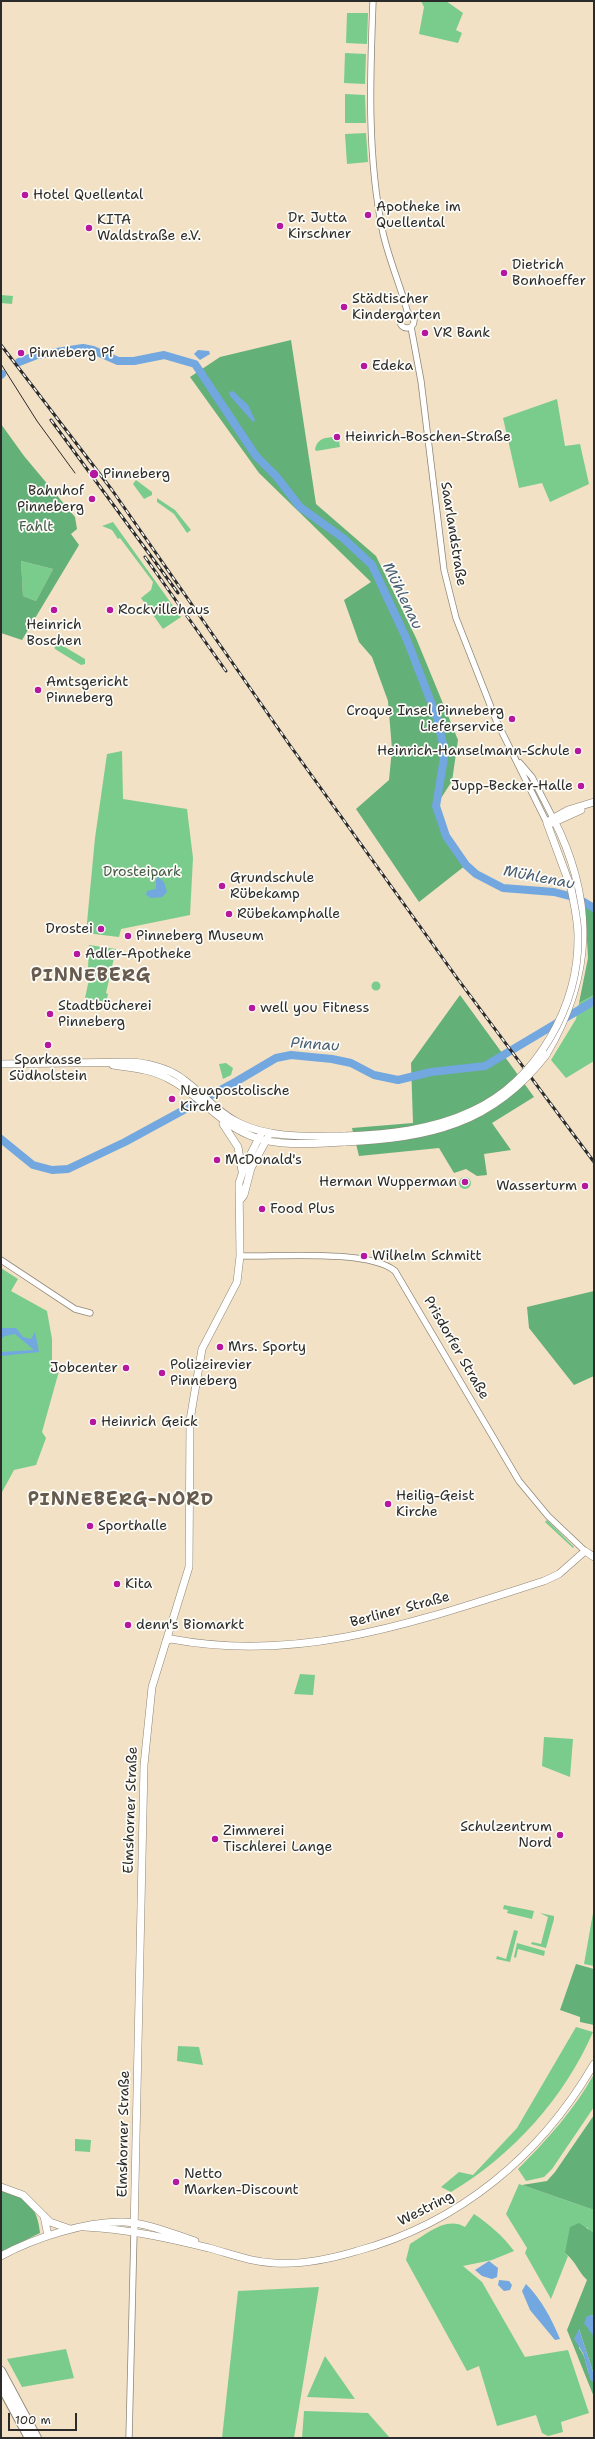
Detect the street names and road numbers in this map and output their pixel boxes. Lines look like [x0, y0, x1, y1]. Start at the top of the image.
street label: Saarlandstraße [436, 481, 470, 587]
street label: Prisdorfer Straße [420, 1293, 492, 1403]
street label: Berliner Straße [348, 1589, 452, 1631]
street label: Elmshorner Straße [120, 1746, 142, 1874]
street label: Elmshorner Straße [114, 2070, 134, 2198]
street label: Westring [395, 2188, 457, 2230]

